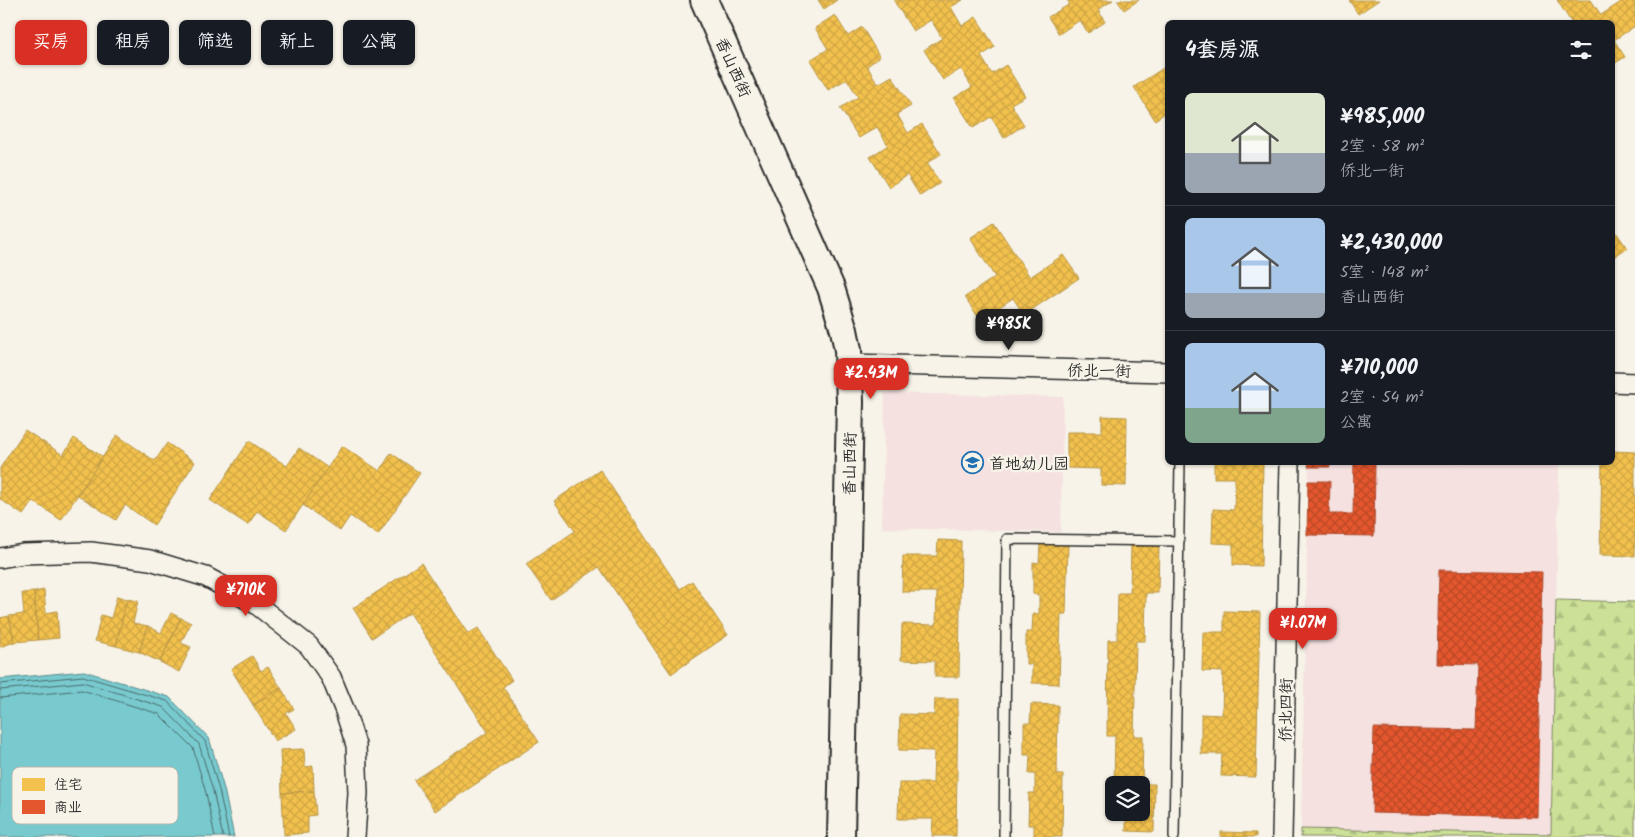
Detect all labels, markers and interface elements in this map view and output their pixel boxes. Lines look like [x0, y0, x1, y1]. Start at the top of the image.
chip: 买房 [15, 20, 87, 65]
chip: 租房 [97, 20, 169, 65]
chip: 筛选 [179, 20, 251, 65]
chip: 新上 [261, 20, 333, 65]
chip: 公寓 [343, 20, 415, 65]
street label: 香山西街 [708, 33, 757, 102]
text: 4套房源 [1185, 34, 1259, 67]
icon: filters [1567, 36, 1595, 64]
text: ¥985,000 [1340, 101, 1424, 134]
icon: home [1225, 113, 1285, 173]
text: 2室 · 58 m² [1340, 134, 1424, 159]
text: 侨北一街 [1340, 159, 1404, 184]
text: ¥2,430,000 [1340, 227, 1442, 260]
icon: home [1225, 238, 1285, 298]
text: 5室 · 148 m² [1340, 260, 1429, 285]
text: 香山西街 [1340, 285, 1404, 310]
pin: ¥985K [974, 308, 1044, 351]
text: ¥985K [986, 312, 1032, 337]
text: ¥710,000 [1340, 352, 1418, 385]
pin: ¥2.43M [830, 358, 912, 400]
street label: 侨北一街 [1067, 358, 1131, 385]
text: ¥2.43M [845, 361, 897, 386]
icon: home [1225, 363, 1285, 423]
text: 2室 · 54 m² [1340, 385, 1423, 410]
text: 公寓 [1340, 410, 1372, 435]
street label: 香山西街 [837, 432, 864, 496]
school or university icon: 首地幼儿园 [961, 451, 985, 475]
place label: 首地幼儿园 [989, 452, 1069, 477]
pin: ¥710K [211, 574, 281, 617]
text: ¥710K [226, 578, 266, 603]
pin: ¥1.07M [1262, 608, 1344, 650]
text: ¥1.07M [1280, 611, 1326, 636]
street label: 侨北四街 [1273, 678, 1300, 742]
legend [12, 767, 178, 824]
text: 住宅 [54, 774, 82, 796]
map controls [1105, 776, 1150, 821]
button: layers [1105, 776, 1150, 821]
text: 商业 [54, 797, 82, 819]

